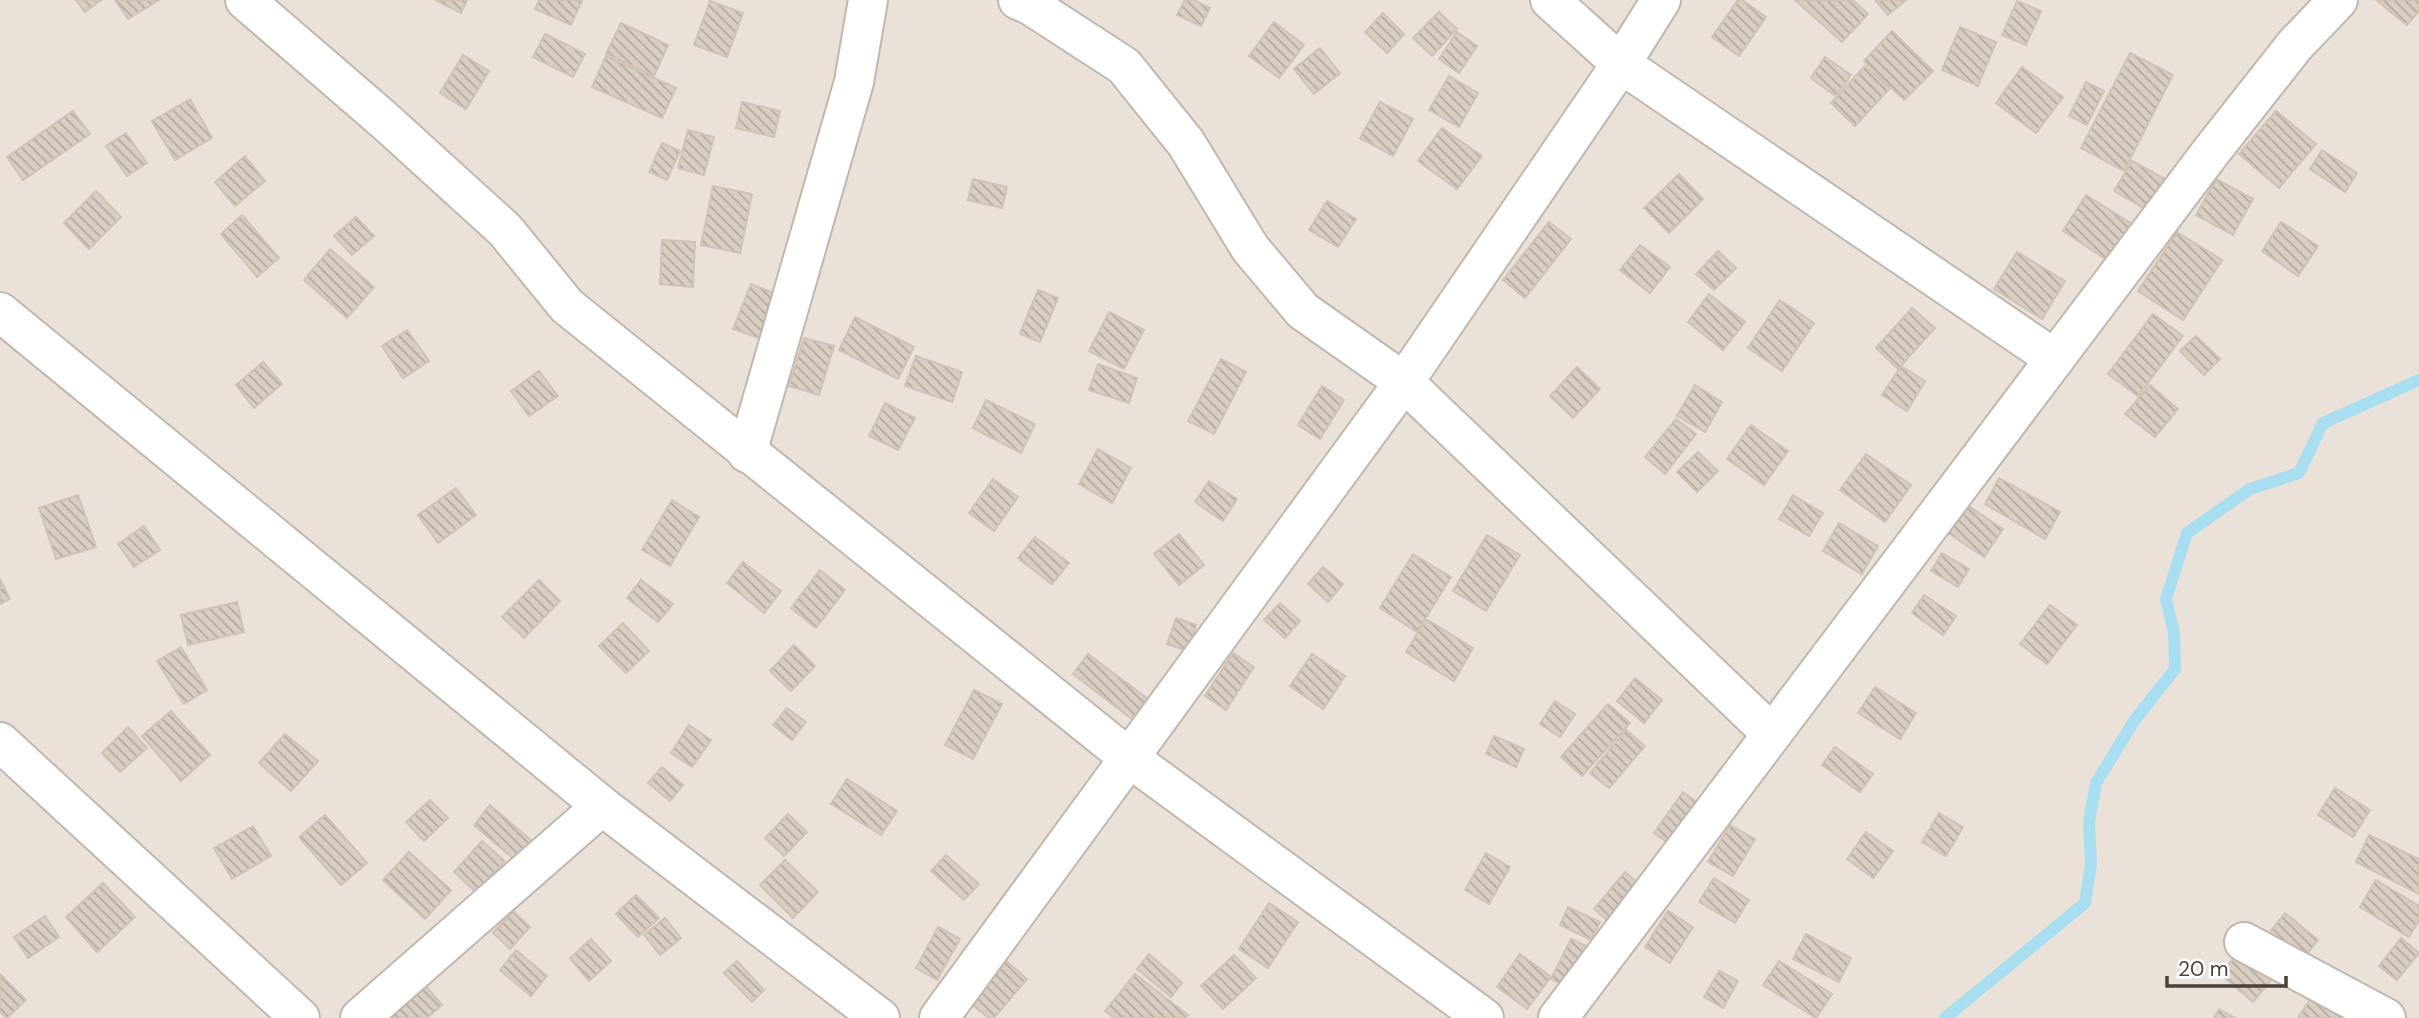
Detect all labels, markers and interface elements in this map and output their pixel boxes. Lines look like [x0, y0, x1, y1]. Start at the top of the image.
scale bar [2167, 944, 2286, 988]
text: 20 m [2178, 955, 2229, 983]

